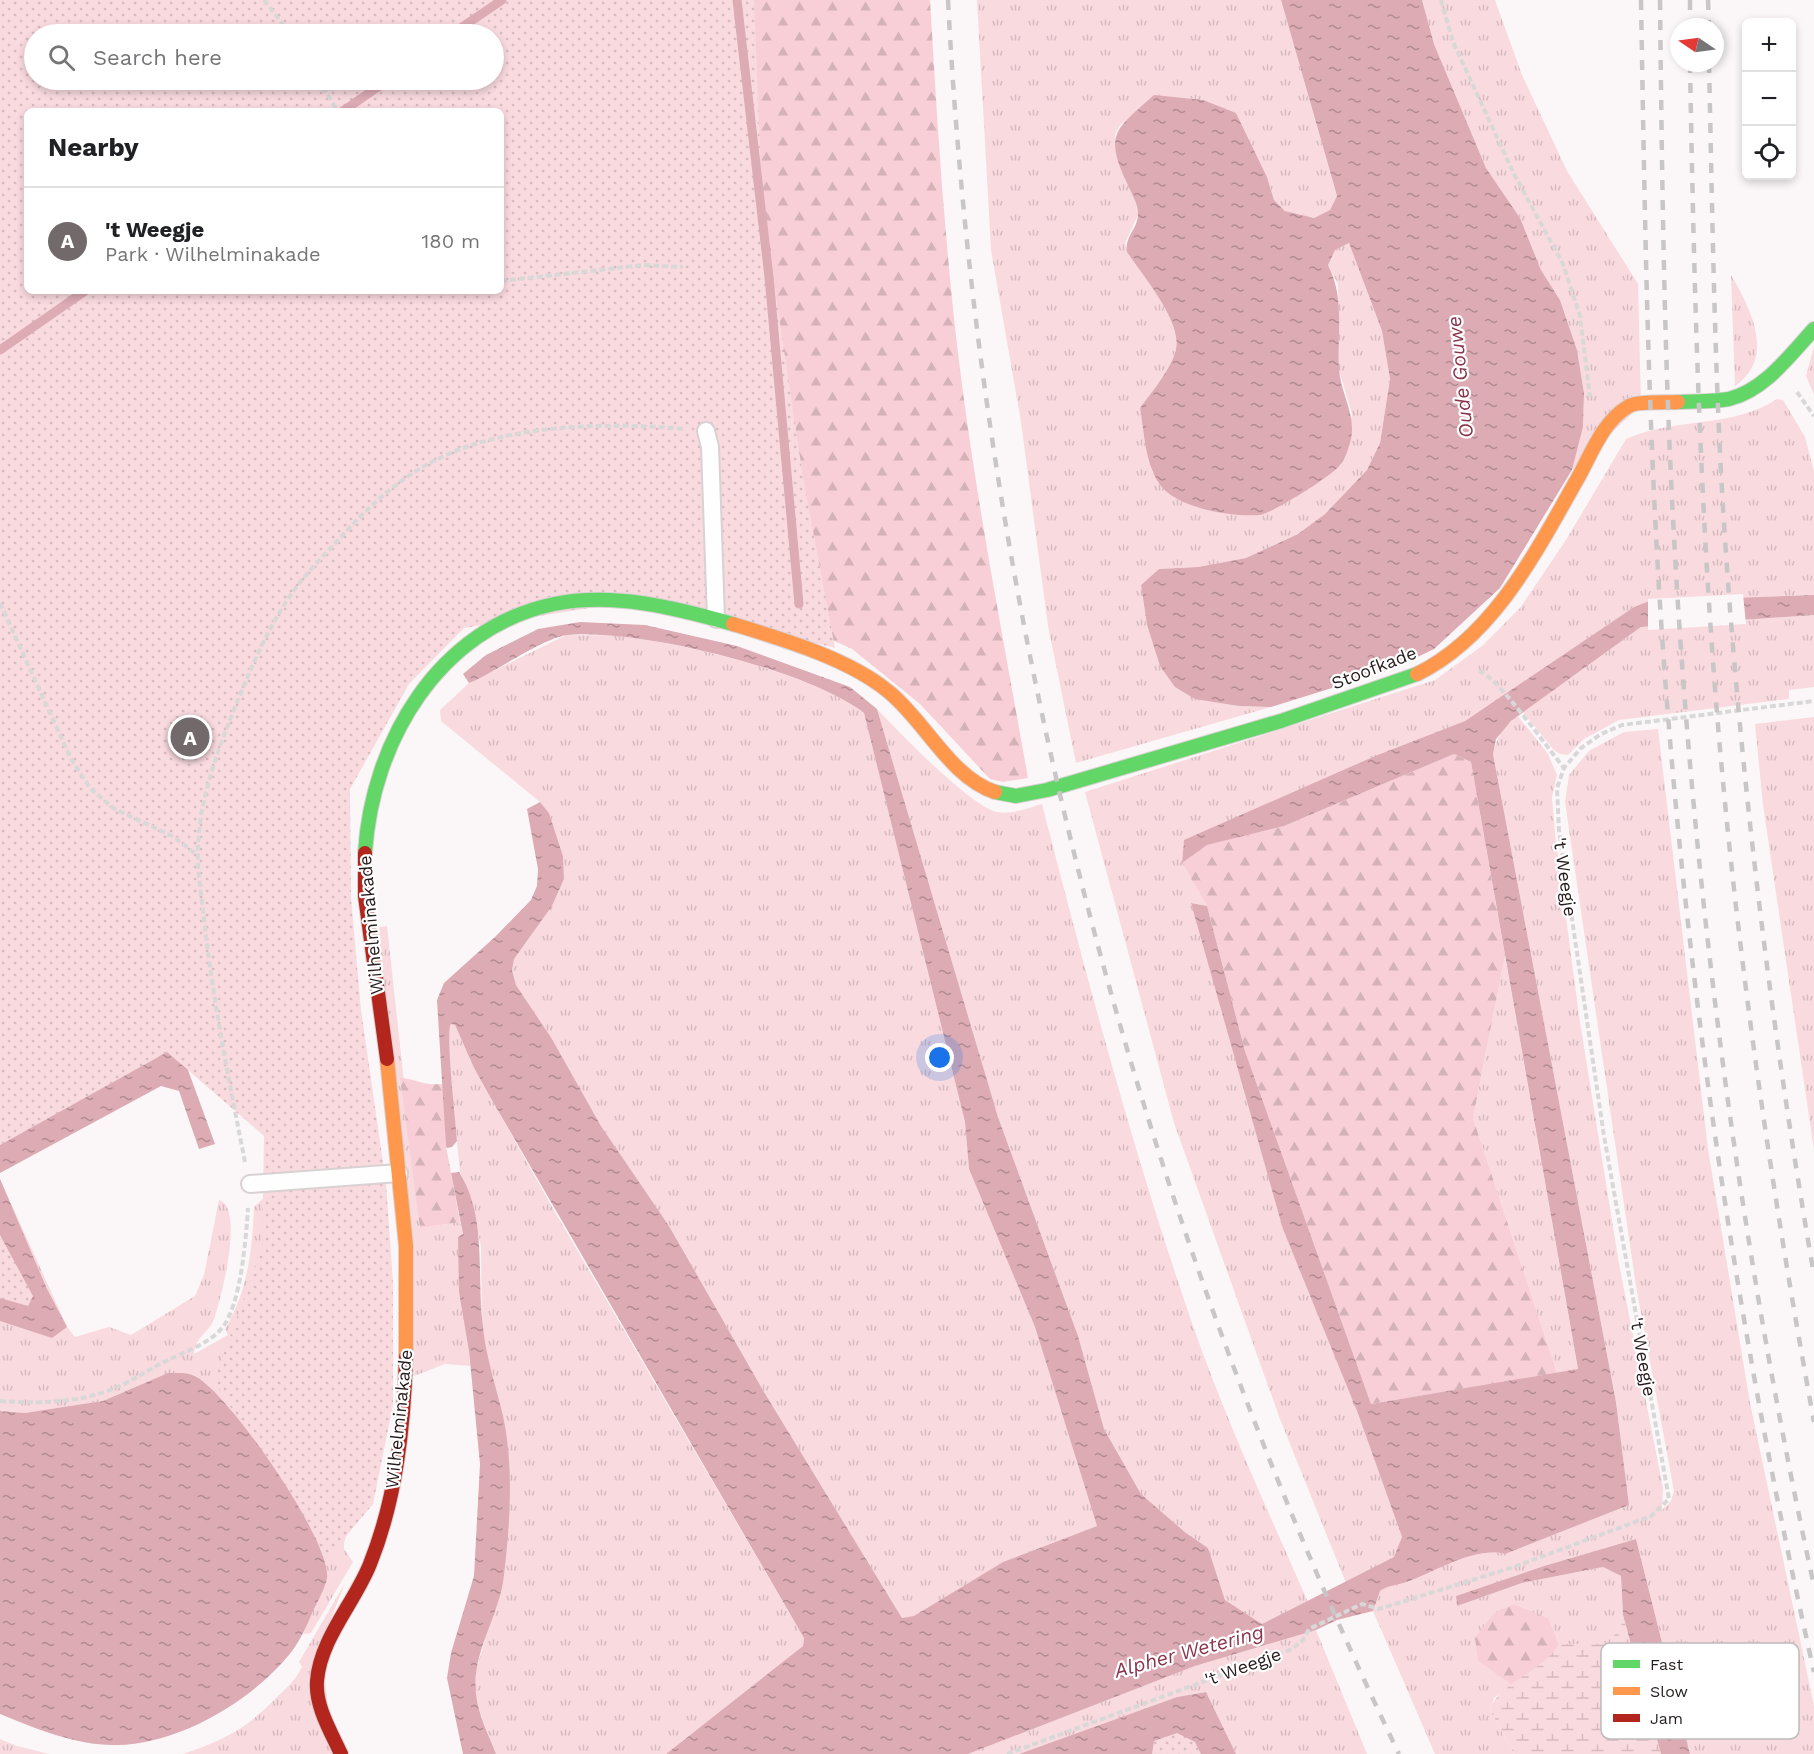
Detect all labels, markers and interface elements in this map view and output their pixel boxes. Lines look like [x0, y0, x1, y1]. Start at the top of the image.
north arrow [1670, 18, 1724, 72]
map controls [1742, 18, 1796, 180]
button: + [1742, 18, 1796, 72]
search box [24, 24, 504, 90]
icon: search [45, 41, 78, 74]
text: Search here [93, 45, 222, 70]
button: − [1742, 72, 1796, 126]
button: locate [1742, 126, 1796, 180]
text: Nearby [48, 132, 139, 162]
text: 't Weegje [105, 217, 204, 242]
text: A [61, 229, 74, 253]
text: 180 m [422, 229, 480, 253]
text: Park · Wilhelminakade [105, 242, 321, 266]
water label: Oude Gouwe [1442, 315, 1478, 439]
street label: Stoofkade [1328, 642, 1419, 693]
pin: A [170, 714, 210, 760]
street label: 't Weegje [1550, 836, 1581, 918]
street label: Wilhelminakade [354, 854, 387, 996]
your location [925, 1043, 954, 1072]
street label: 't Weegje [1626, 1316, 1661, 1398]
street label: Wilhelminakade [381, 1348, 416, 1490]
water label: Alpher Wetering [1111, 1619, 1266, 1683]
street label: 't Weegje [1202, 1643, 1284, 1690]
legend [1601, 1643, 1799, 1739]
text: Fast [1650, 1655, 1683, 1674]
text: Slow [1650, 1682, 1688, 1701]
text: Jam [1650, 1709, 1683, 1728]

